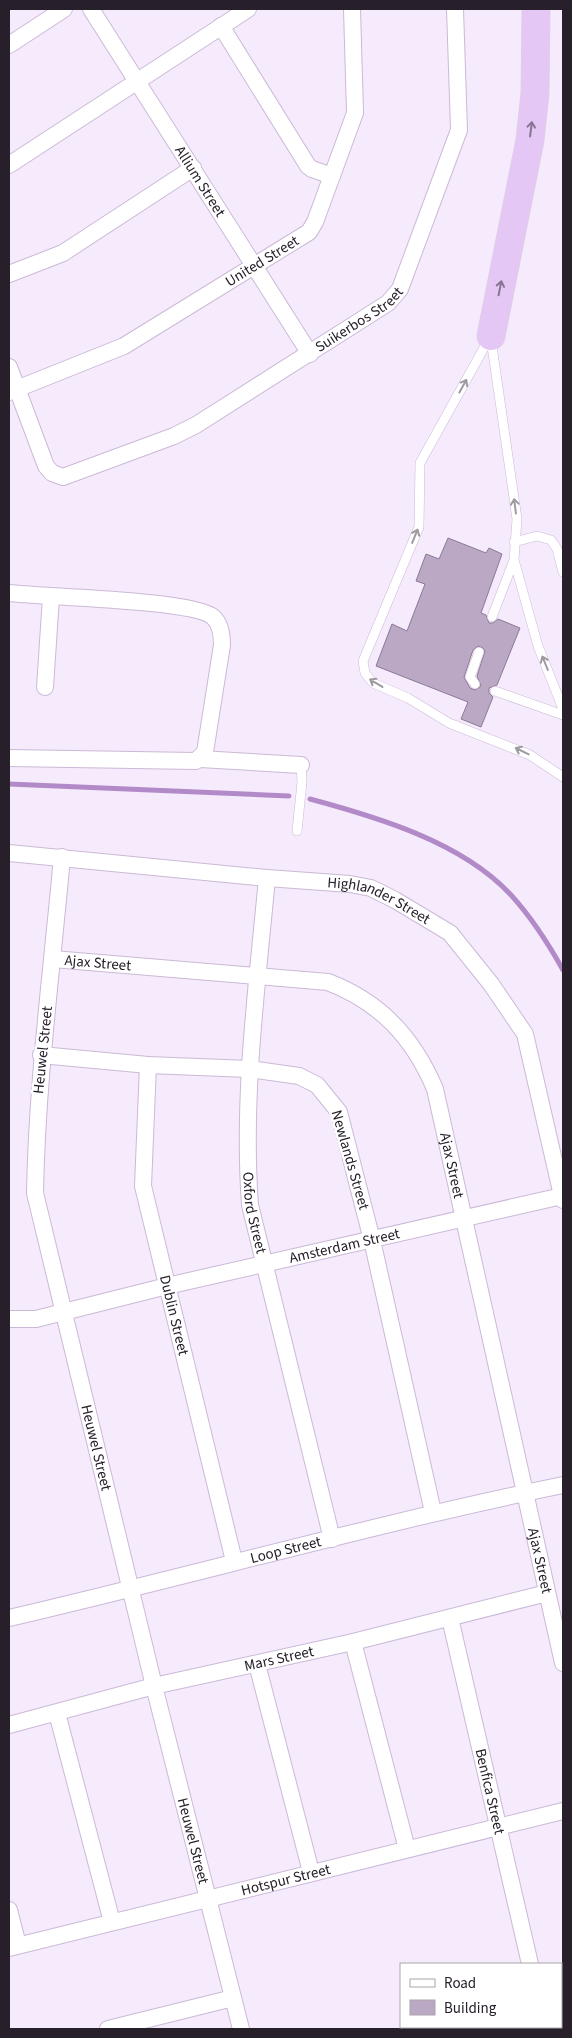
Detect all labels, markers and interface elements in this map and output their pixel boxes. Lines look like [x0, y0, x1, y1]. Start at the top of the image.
one-way arrow [526, 121, 536, 137]
street label: Allium Street [170, 142, 231, 221]
street label: United Street [221, 230, 303, 292]
one-way arrow [496, 281, 505, 297]
street label: Suikerbos Street [311, 282, 408, 357]
one-way arrow [459, 379, 468, 394]
one-way arrow [510, 498, 520, 514]
one-way arrow [411, 529, 420, 545]
one-way arrow [540, 656, 549, 672]
one-way arrow [369, 677, 383, 687]
one-way arrow [515, 746, 530, 755]
street label: Highlander Street [327, 872, 434, 929]
street label: Ajax Street [64, 950, 132, 976]
street label: Heuwel Street [28, 1005, 58, 1095]
street label: Newlands Street [326, 1108, 374, 1212]
street label: Ajax Street [435, 1130, 470, 1200]
street label: Oxford Street [238, 1171, 272, 1256]
street label: Amsterdam Street [287, 1223, 402, 1268]
street label: Dublin Street [154, 1273, 194, 1358]
street label: Heuwel Street [76, 1402, 117, 1493]
street label: Ajax Street [523, 1526, 558, 1595]
street label: Loop Street [248, 1531, 323, 1569]
street label: Mars Street [242, 1641, 316, 1676]
street label: Benfica Street [470, 1746, 510, 1836]
street label: Heuwel Street [172, 1796, 214, 1886]
street label: Hotspur Street [239, 1858, 332, 1901]
legend [400, 1963, 562, 2028]
text: Road [444, 1973, 476, 1994]
text: Building [444, 1998, 497, 2019]

